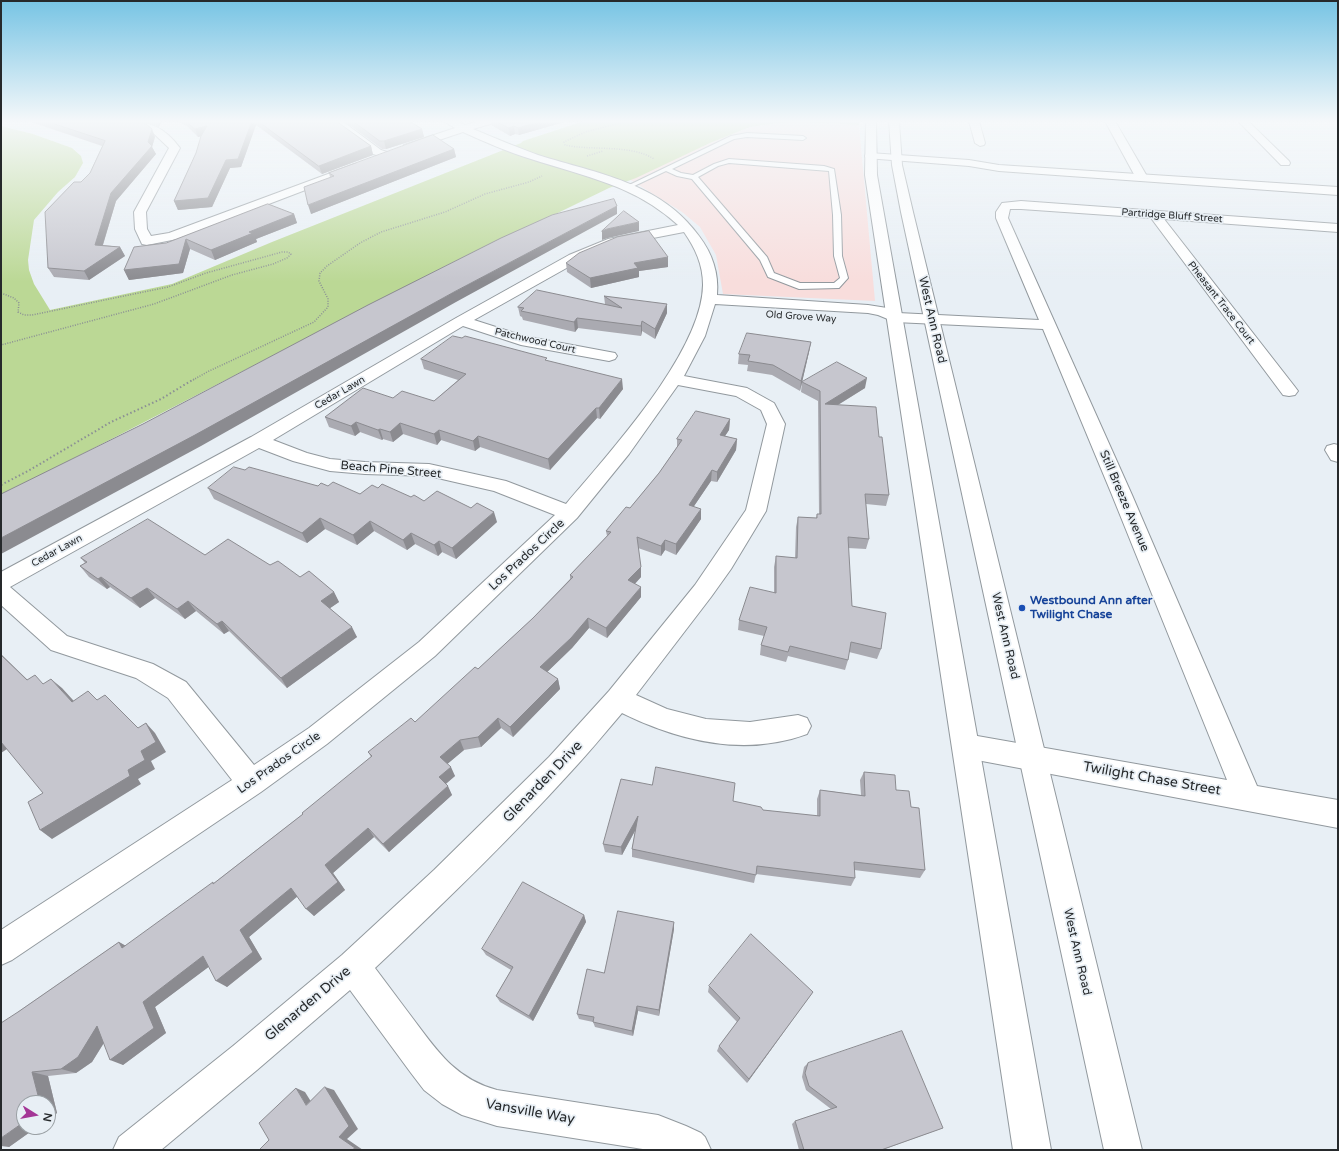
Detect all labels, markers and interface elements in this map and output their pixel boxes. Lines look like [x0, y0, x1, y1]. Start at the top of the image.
street label: Partridge Bluff Street [1121, 206, 1223, 226]
street label: Pheasant Trace Court [1185, 259, 1257, 347]
street label: West Ann Road [915, 275, 949, 365]
street label: Old Grove Way [765, 309, 837, 325]
street label: Patchwood Court [493, 326, 577, 356]
street label: Cedar Lawn [313, 374, 367, 412]
street label: Still Breeze Avenue [1096, 448, 1152, 554]
street label: Beach Pine Street [340, 458, 442, 482]
street label: Los Prados Circle [486, 516, 568, 594]
street label: Cedar Lawn [30, 532, 84, 570]
street label: West Ann Road [988, 591, 1022, 681]
place label: Westbound Ann after Twilight Chase [1030, 594, 1152, 622]
marker: Westbound Ann after Twilight Chase [1017, 603, 1027, 613]
street label: Los Prados Circle [235, 729, 323, 797]
street label: Glenarden Drive [500, 738, 586, 826]
street label: Twilight Chase Street [1082, 759, 1222, 799]
street label: West Ann Road [1060, 907, 1094, 997]
street label: Glenarden Drive [262, 963, 354, 1045]
north arrow [16, 1095, 56, 1135]
street label: Vansville Way [484, 1096, 576, 1128]
text: N [40, 1112, 55, 1123]

